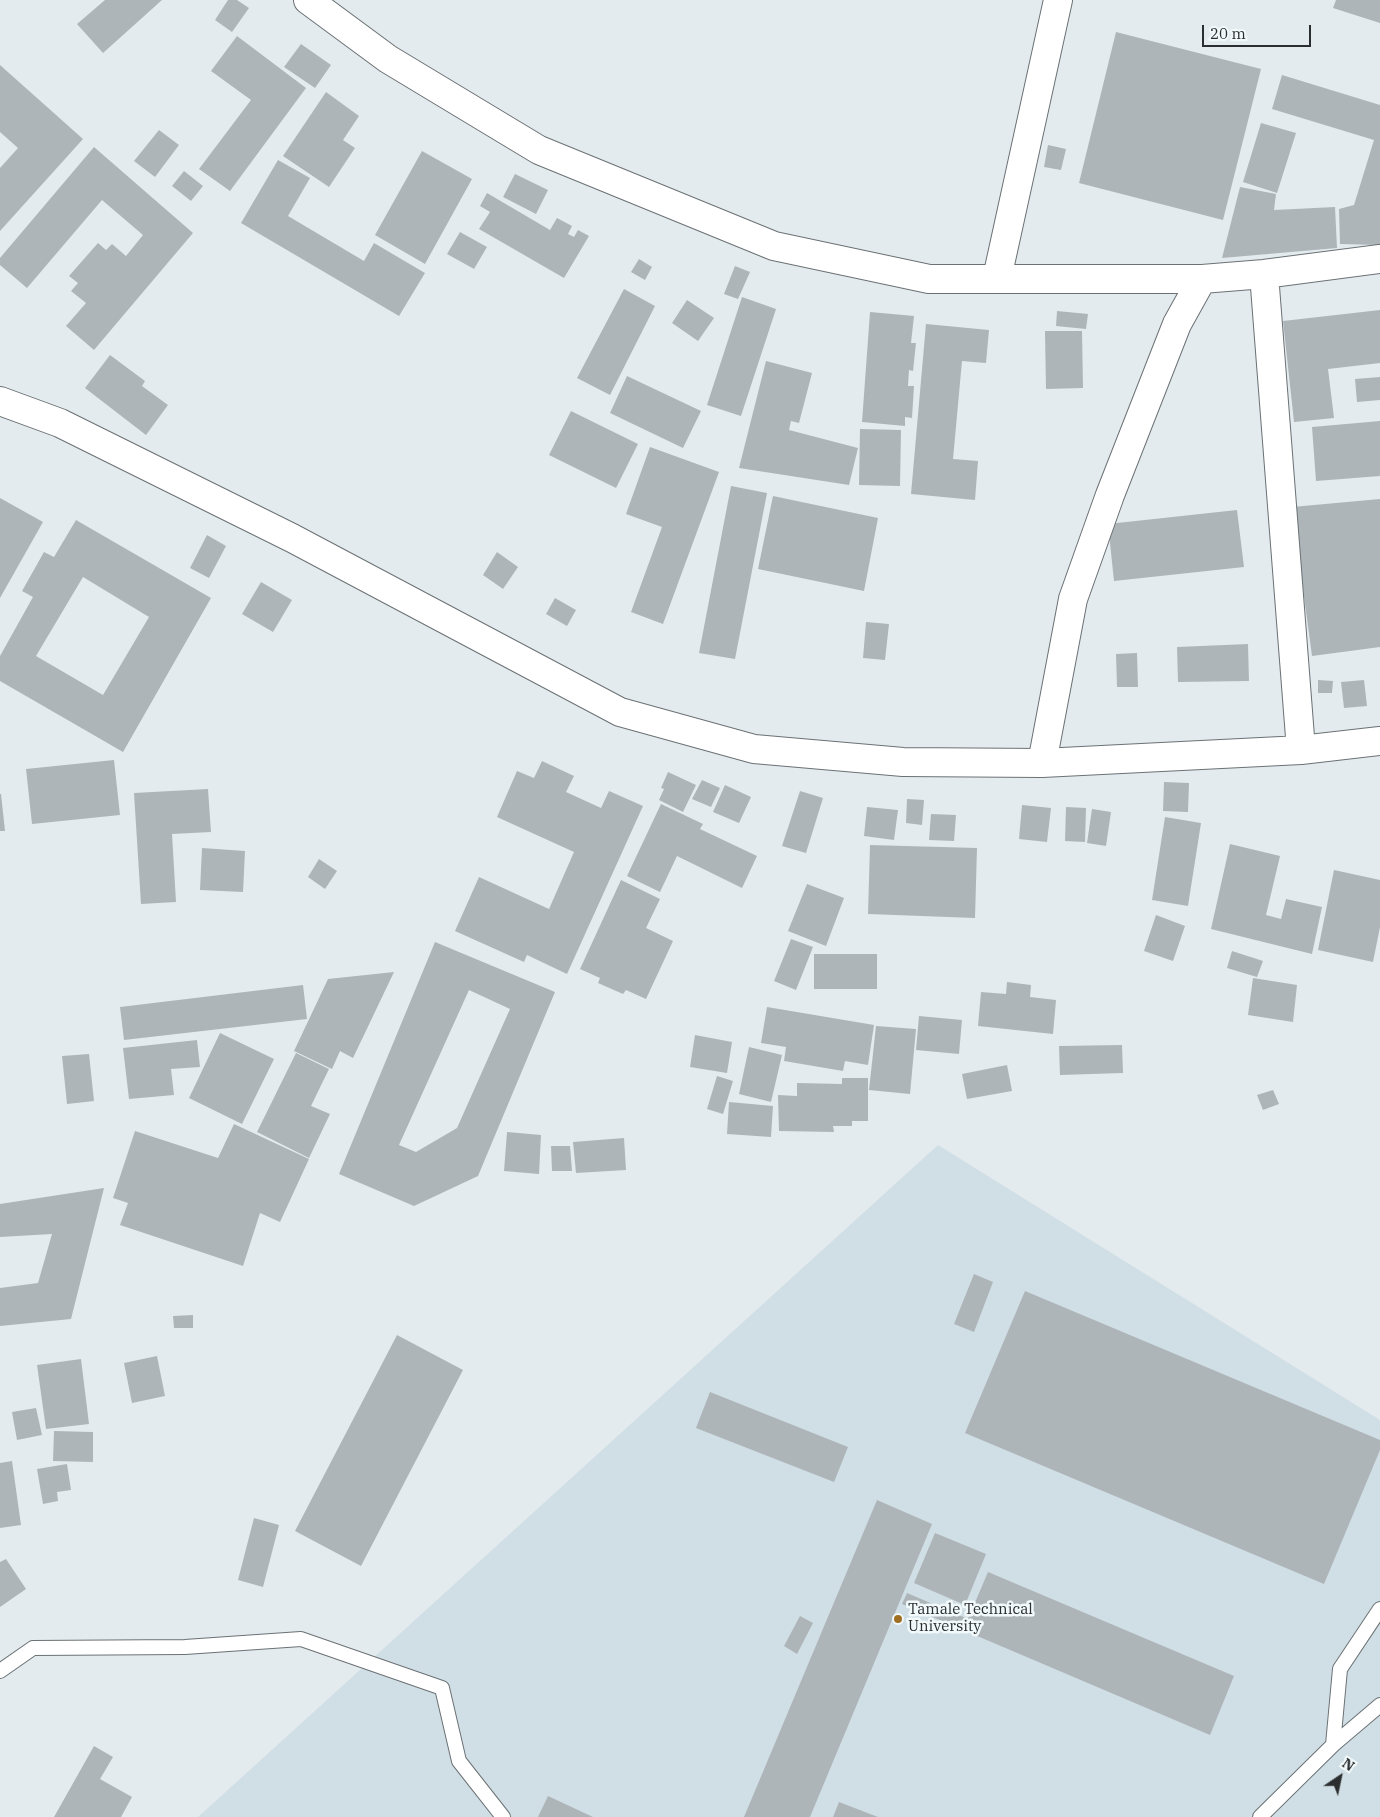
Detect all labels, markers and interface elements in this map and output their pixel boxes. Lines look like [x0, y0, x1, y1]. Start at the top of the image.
scale bar [1205, 15, 1314, 47]
text: 20 m [1210, 24, 1246, 43]
place label: Tamale Technical University [908, 1601, 1033, 1636]
marker: Tamale Technical University [892, 1613, 904, 1625]
north arrow [1315, 1752, 1365, 1802]
text: N [1339, 1754, 1358, 1775]

